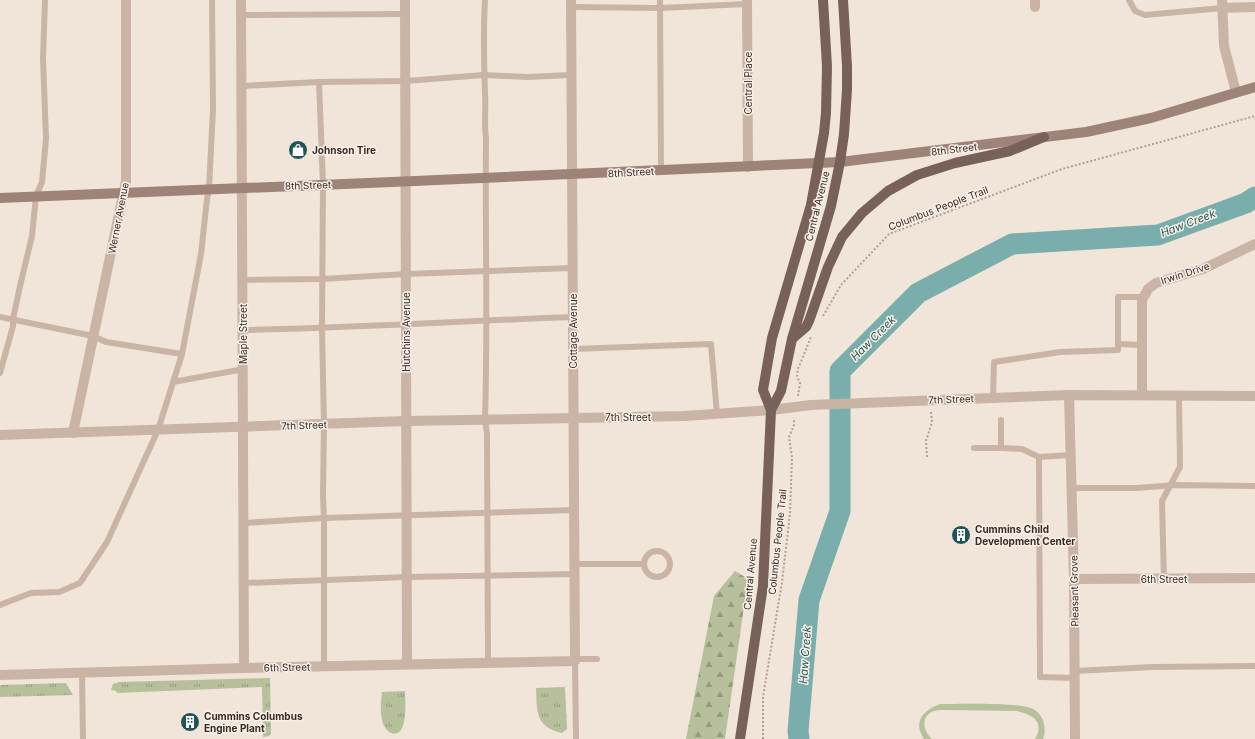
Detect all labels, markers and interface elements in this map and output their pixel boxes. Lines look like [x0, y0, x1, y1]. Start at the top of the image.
street label: Central Place [742, 51, 754, 114]
shop icon: Johnson Tire [287, 139, 309, 161]
street label: 8th Street [930, 140, 978, 158]
place label: Johnson Tire [312, 144, 376, 156]
street label: 8th Street [608, 165, 655, 179]
street label: Central Avenue [802, 169, 832, 242]
street label: 8th Street [285, 178, 332, 192]
street label: Werner Avenue [105, 181, 131, 255]
street label: Columbus People Trail [886, 183, 990, 233]
water label: Haw Creek [1159, 206, 1218, 240]
street label: Irwin Drive [1159, 259, 1211, 287]
street label: Hutchins Avenue [400, 292, 412, 372]
street label: Cottage Avenue [567, 293, 579, 369]
street label: Maple Street [237, 303, 249, 364]
water label: Haw Creek [848, 312, 899, 363]
street label: 7th Street [928, 392, 975, 406]
street label: 7th Street [605, 411, 652, 423]
street label: 7th Street [281, 418, 328, 432]
street label: Columbus People Trail [765, 489, 789, 595]
place label: Cummins Child Development Center [975, 523, 1075, 547]
building icon: Cummins Child Development Center [950, 524, 972, 546]
street label: Central Avenue [741, 537, 759, 610]
street label: Pleasant Grove [1067, 555, 1081, 627]
street label: 6th Street [1141, 573, 1188, 585]
water label: Haw Creek [796, 625, 814, 684]
street label: 6th Street [264, 661, 311, 673]
place label: Cummins Columbus Engine Plant [204, 710, 303, 735]
building icon: Cummins Columbus Engine Plant [179, 711, 201, 733]

